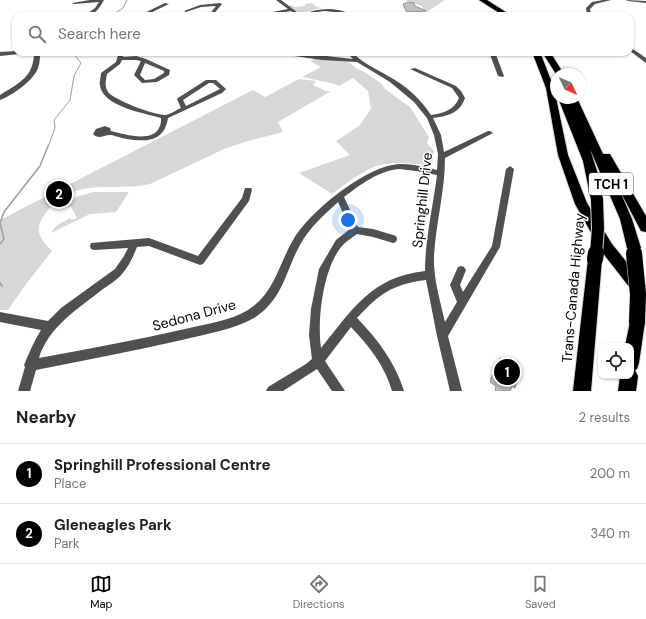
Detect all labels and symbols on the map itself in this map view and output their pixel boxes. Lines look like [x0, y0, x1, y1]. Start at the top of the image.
north arrow [550, 68, 586, 104]
street label: Springhill Drive [408, 151, 436, 249]
road number: TCH 1 [589, 173, 633, 195]
pin: 2 [46, 179, 72, 209]
your location [338, 210, 358, 230]
street label: Trans-Canada Highway [557, 212, 589, 364]
street label: Sedona Drive [150, 295, 238, 335]
pin: 1 [494, 357, 520, 387]

